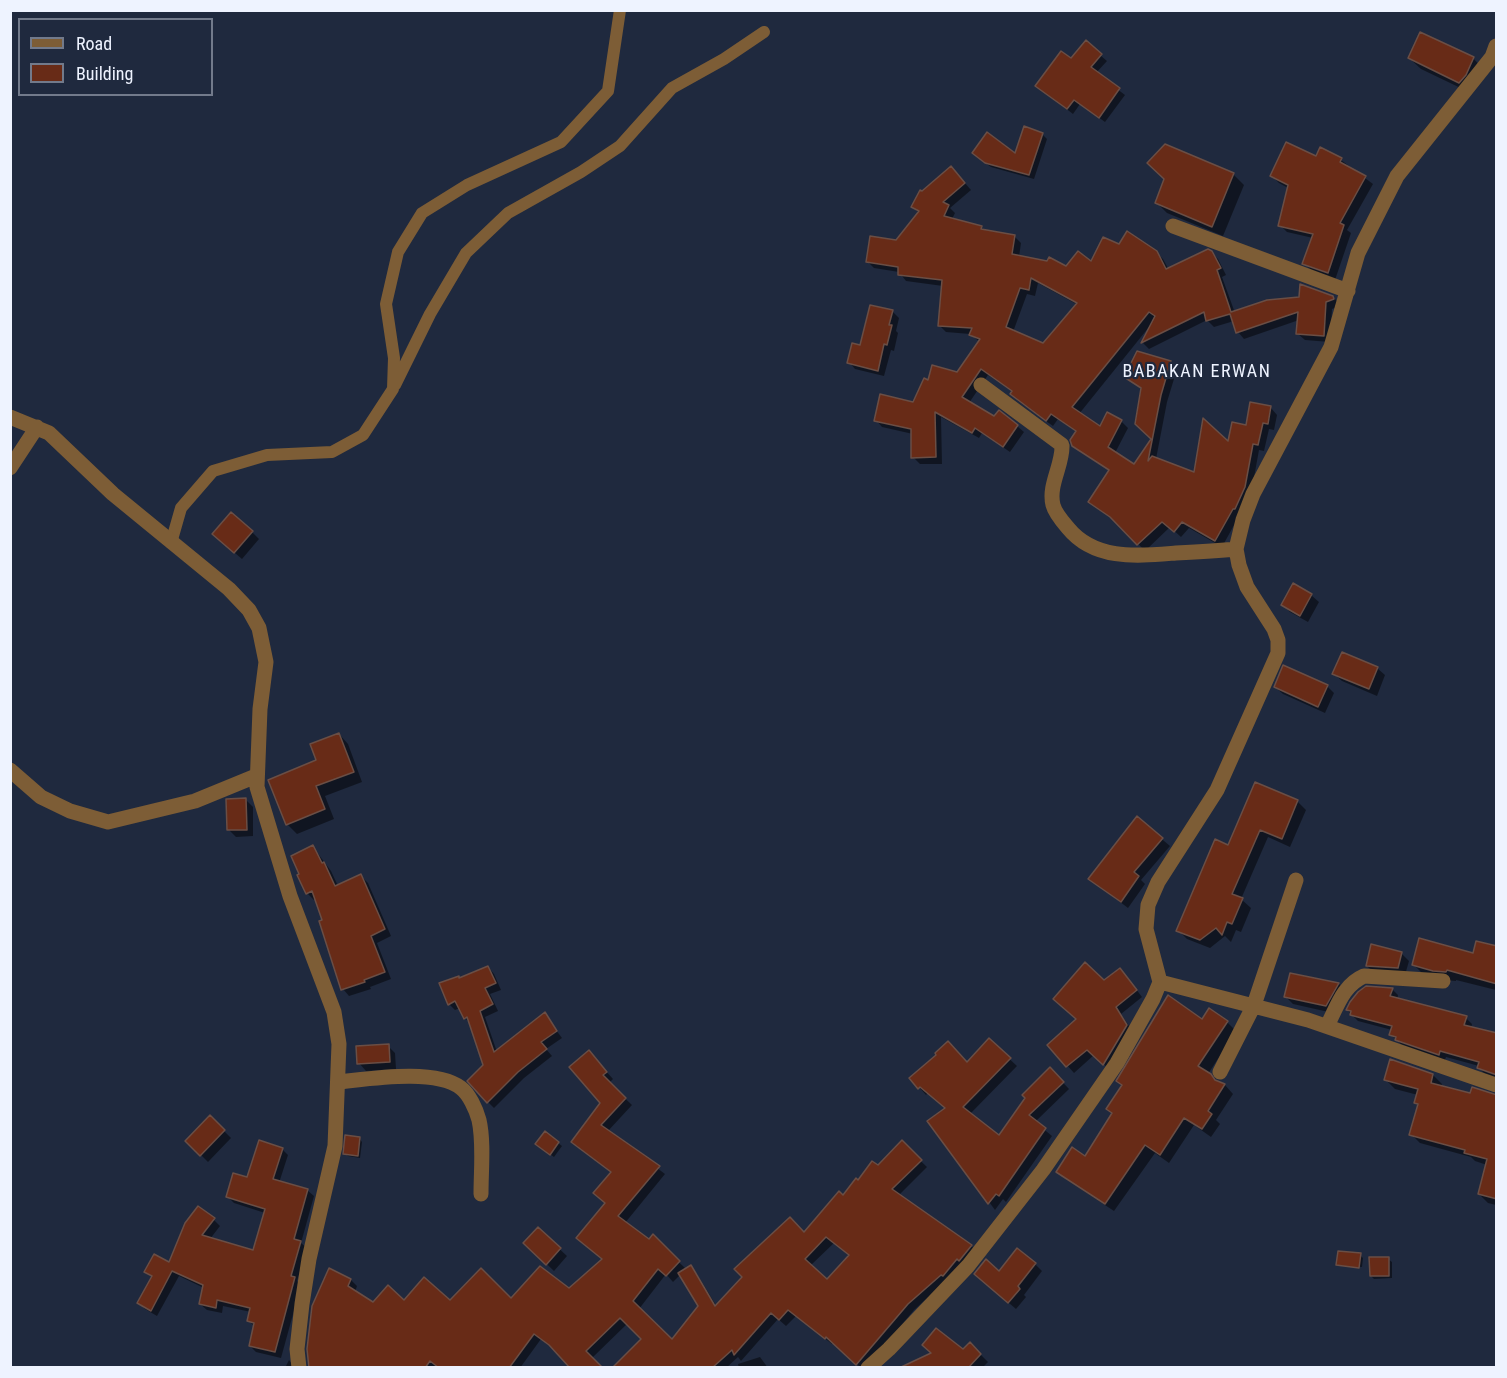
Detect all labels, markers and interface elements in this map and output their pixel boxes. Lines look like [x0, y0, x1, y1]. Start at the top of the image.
legend [18, 18, 213, 96]
text: Road [76, 33, 112, 54]
text: Building [76, 63, 133, 84]
district label: BABAKAN ERWAN [1123, 361, 1271, 383]

